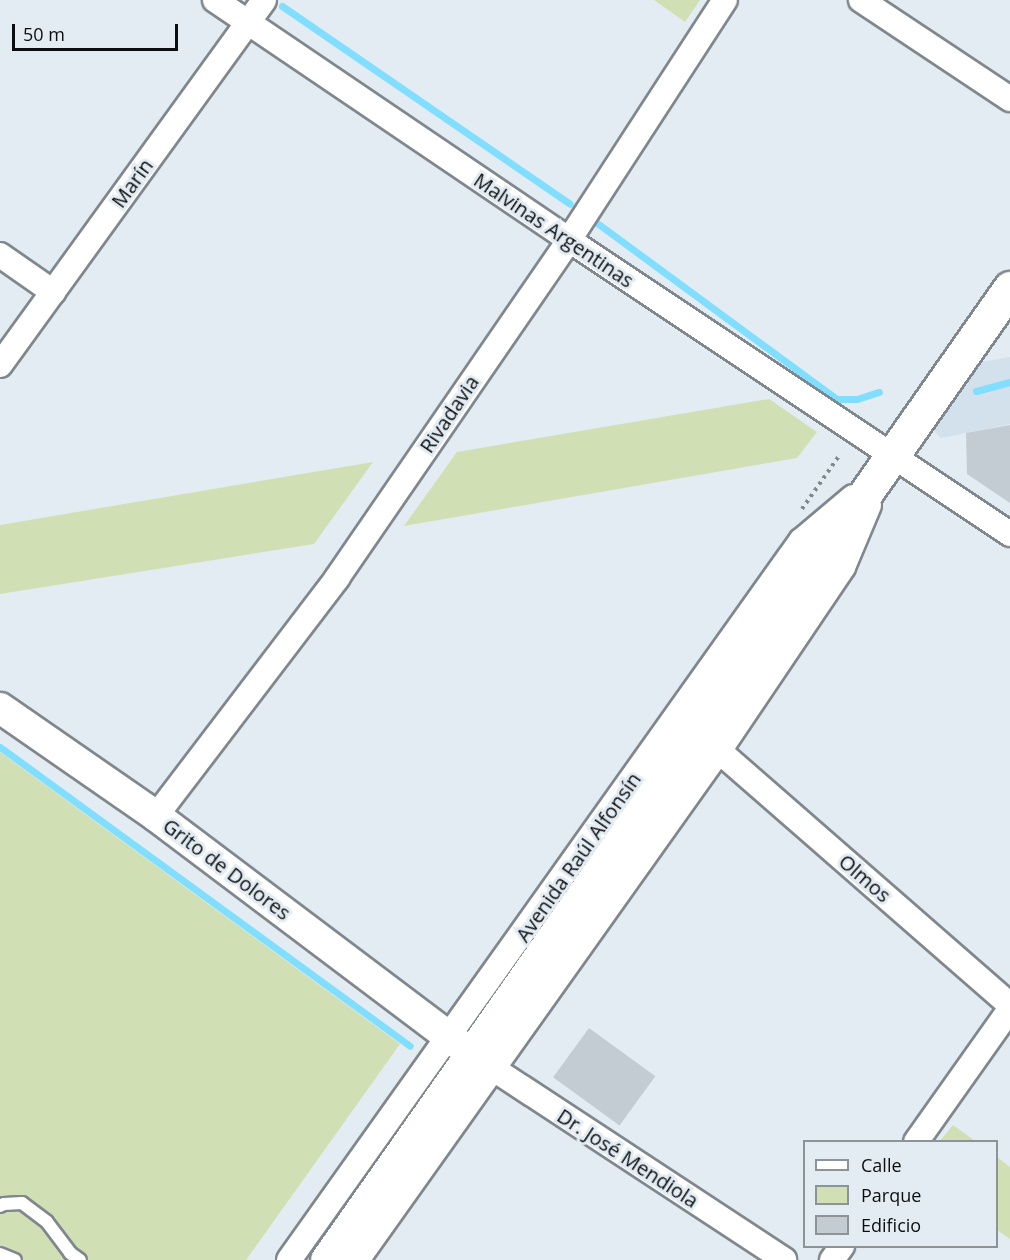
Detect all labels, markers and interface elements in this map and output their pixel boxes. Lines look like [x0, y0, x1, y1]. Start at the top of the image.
scale bar [15, 12, 182, 50]
text: 50 m [23, 22, 65, 46]
street label: Marín [106, 154, 158, 212]
street label: Malvinas Argentinas [470, 168, 638, 292]
street label: Rivadavia [414, 371, 484, 457]
street label: Avenida Raúl Alfonsín [510, 768, 646, 946]
street label: Grito de Dolores [159, 813, 295, 925]
street label: Olmos [834, 849, 896, 907]
street label: Dr. José Mendiola [553, 1103, 703, 1213]
legend [803, 1140, 998, 1248]
text: Calle [861, 1153, 902, 1177]
text: Parque [861, 1183, 921, 1207]
text: Edificio [861, 1213, 921, 1237]

